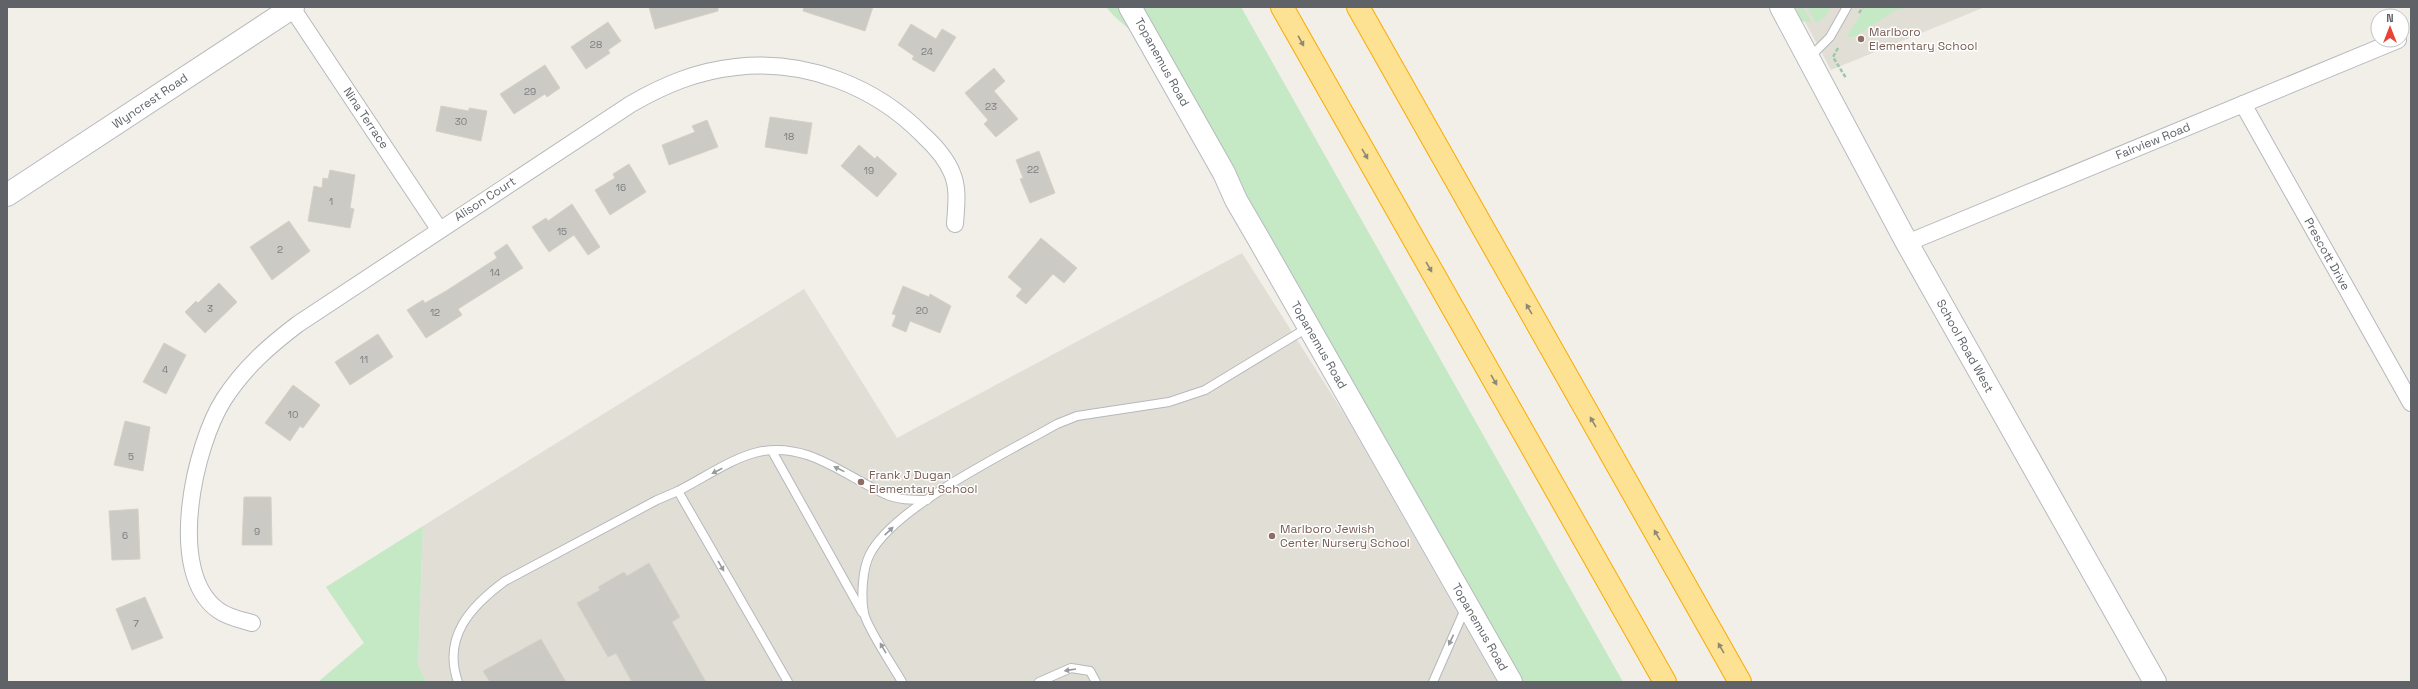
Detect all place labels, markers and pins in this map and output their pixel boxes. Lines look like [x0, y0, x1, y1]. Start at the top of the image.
place label: Marlboro Elementary School [1869, 24, 1977, 54]
marker: Marlboro Elementary School [1856, 34, 1866, 44]
place label: Frank J Dugan Elementary School [869, 467, 977, 497]
marker: Frank J Dugan Elementary School [856, 477, 866, 487]
place label: Marlboro Jewish Center Nursery School [1280, 521, 1410, 551]
marker: Marlboro Jewish Center Nursery School [1267, 531, 1277, 541]

